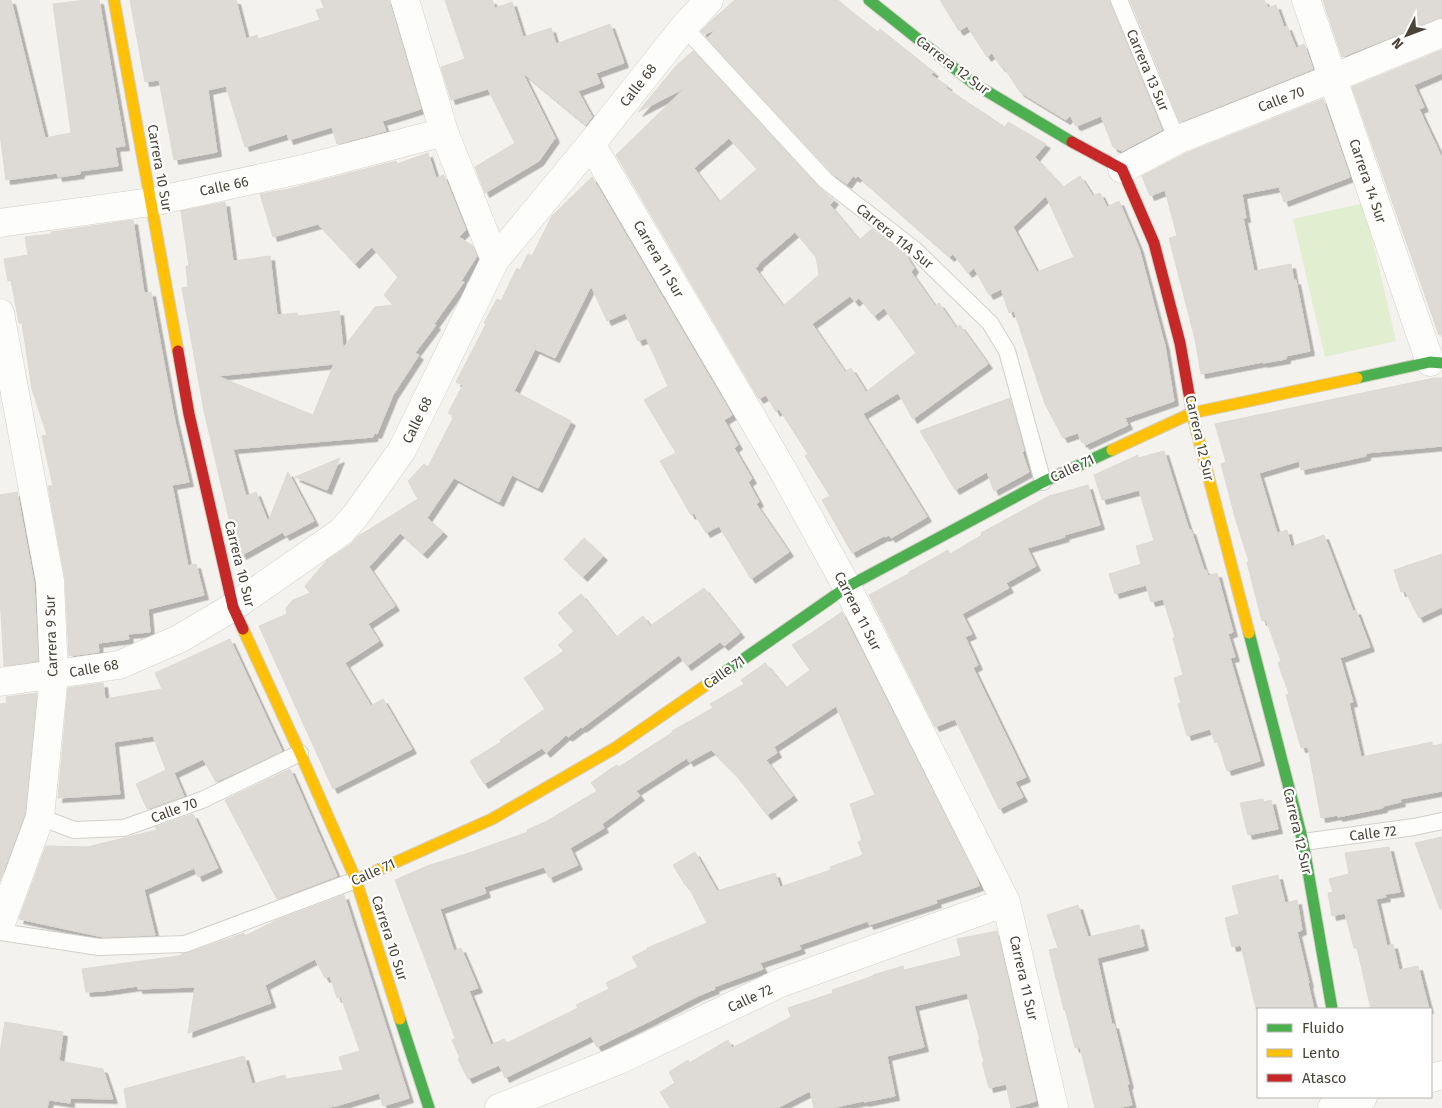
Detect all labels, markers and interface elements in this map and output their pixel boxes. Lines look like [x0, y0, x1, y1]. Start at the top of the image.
north arrow [1382, 10, 1432, 60]
street label: Carrera 13 Sur [1123, 27, 1173, 114]
street label: Carrera 12 Sur [913, 32, 993, 99]
text: N [1388, 34, 1407, 53]
street label: Calle 68 [616, 60, 661, 110]
street label: Calle 70 [1255, 83, 1307, 116]
street label: Carrera 10 Sur [143, 123, 176, 214]
street label: Carrera 14 Sur [1345, 137, 1390, 226]
street label: Calle 66 [198, 173, 250, 200]
street label: Carrera 11A Sur [853, 200, 937, 273]
street label: Carrera 11 Sur [630, 218, 688, 301]
street label: Calle 68 [399, 394, 436, 446]
street label: Carrera 12 Sur [1181, 394, 1218, 483]
street label: Calle 71 [1047, 451, 1097, 486]
street label: Carrera 10 Sur [221, 519, 259, 610]
street label: Carrera 11 Sur [830, 569, 885, 654]
street label: Carrera 9 Sur [42, 594, 61, 677]
street label: Calle 71 [700, 652, 748, 693]
street label: Calle 68 [68, 656, 120, 681]
street label: Carrera 12 Sur [1279, 787, 1316, 876]
street label: Calle 70 [148, 794, 200, 827]
street label: Calle 72 [1348, 822, 1398, 845]
street label: Calle 71 [348, 855, 398, 890]
street label: Carrera 10 Sur [368, 894, 411, 983]
street label: Carrera 11 Sur [1006, 934, 1042, 1023]
street label: Calle 72 [725, 981, 775, 1016]
legend [1257, 1008, 1432, 1098]
text: Fluido [1302, 1019, 1344, 1037]
text: Lento [1302, 1044, 1340, 1062]
text: Atasco [1302, 1069, 1347, 1087]

